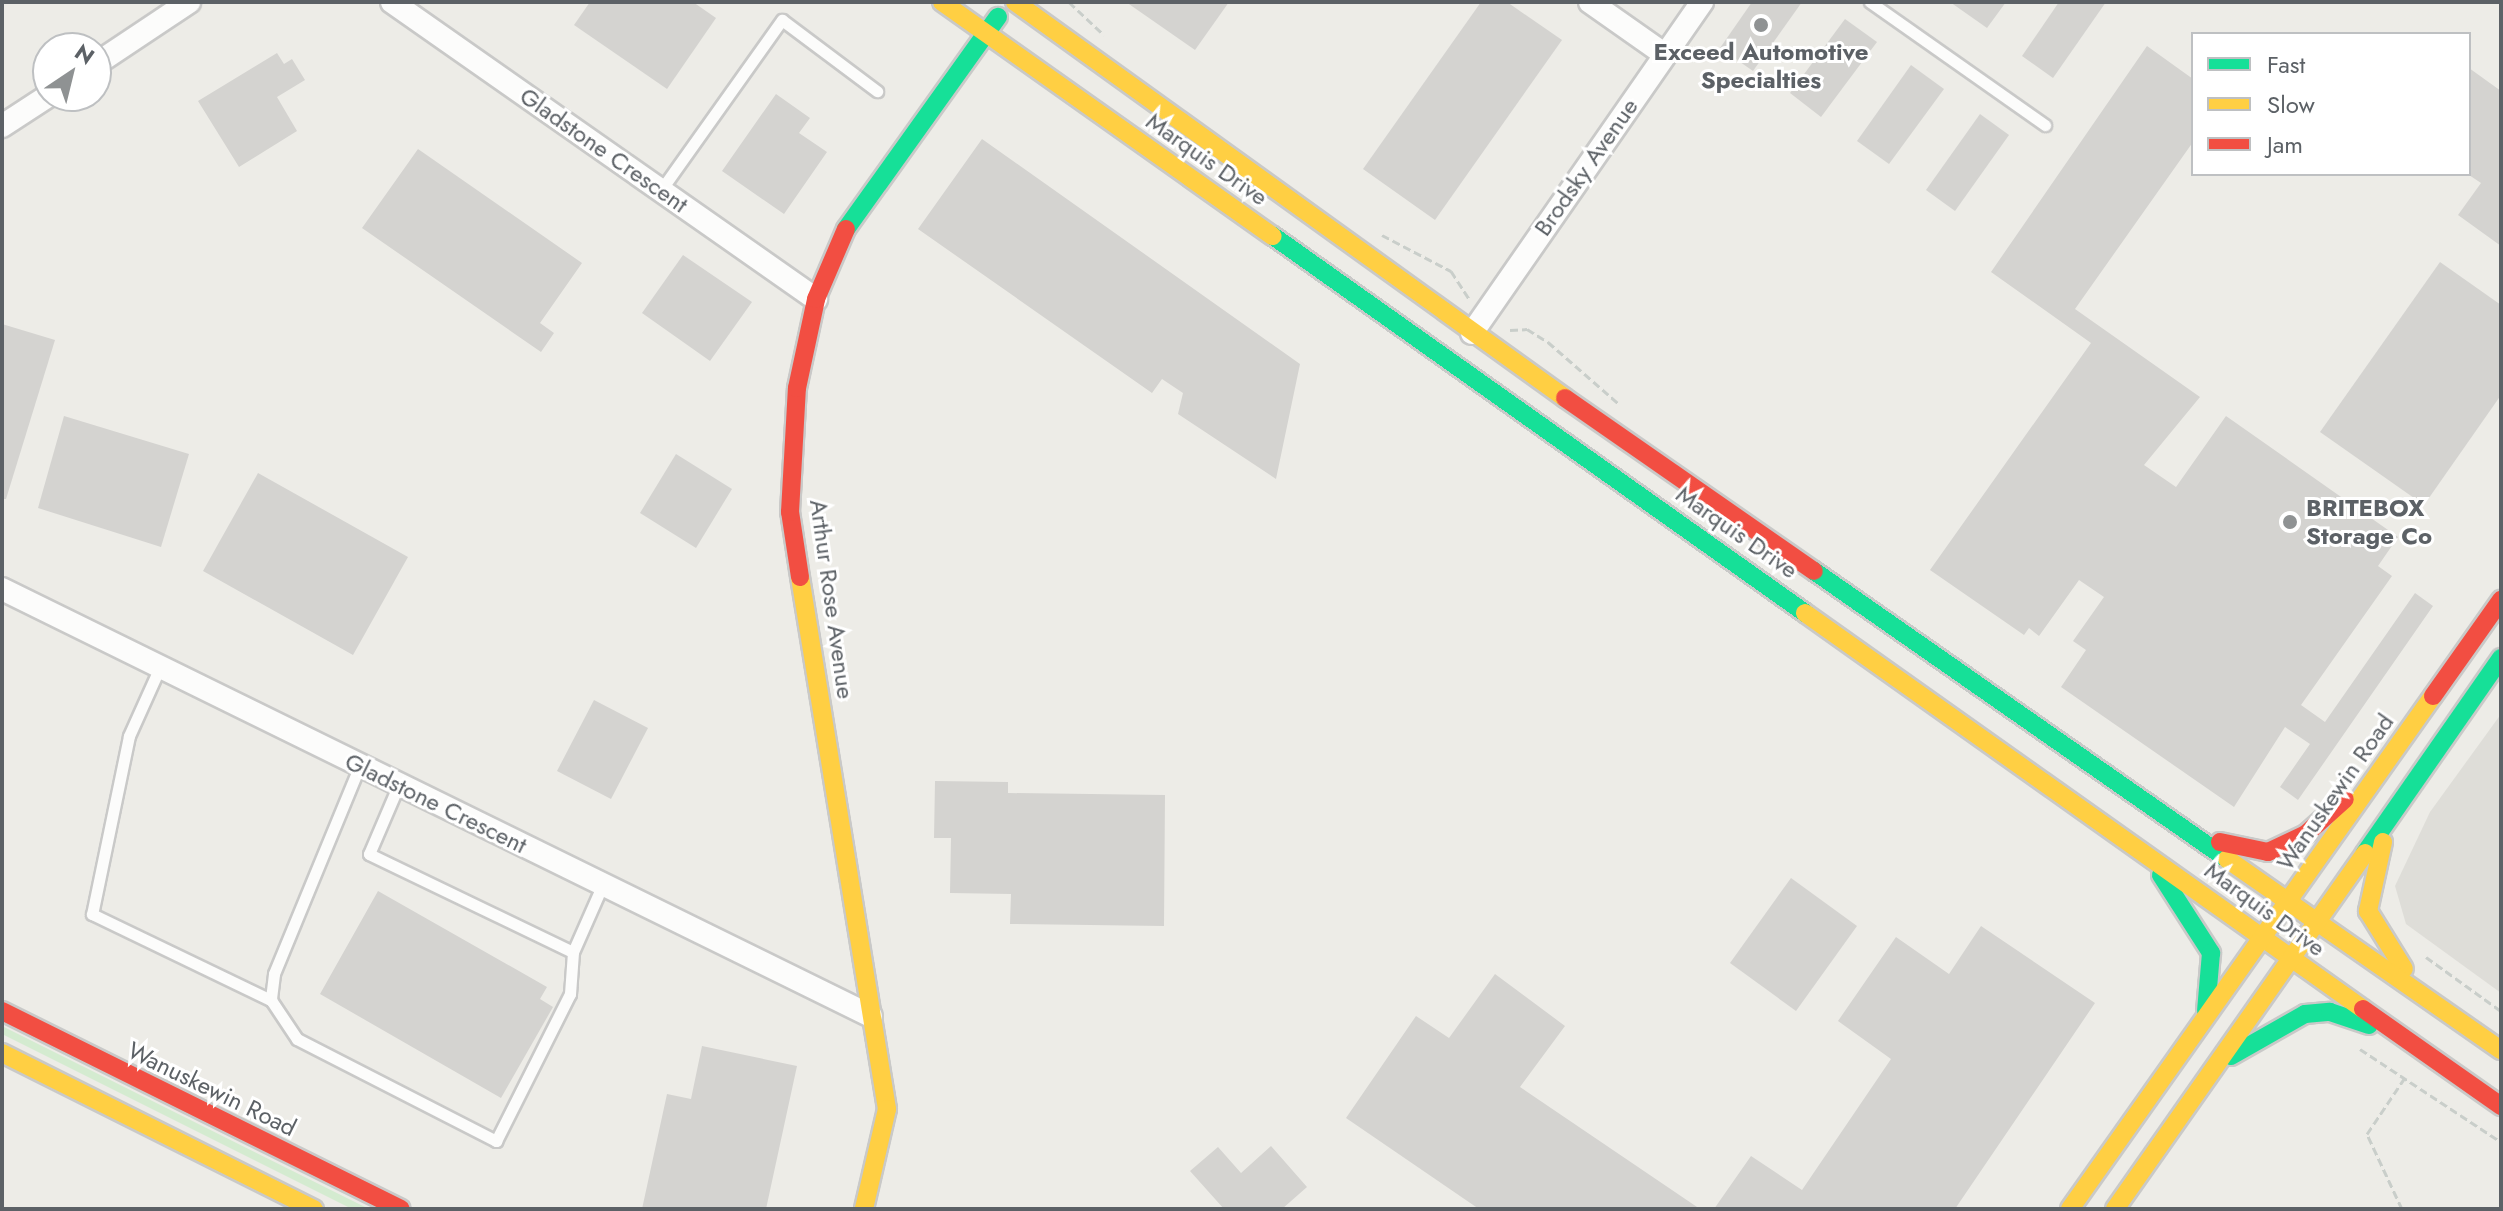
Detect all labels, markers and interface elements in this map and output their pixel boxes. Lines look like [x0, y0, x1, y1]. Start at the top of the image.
marker: Exceed Automotive Specialties [1752, 16, 1770, 34]
north arrow [32, 32, 112, 112]
legend [2191, 32, 2471, 176]
text: N [68, 36, 101, 72]
place label: Exceed Automotive Specialties [1653, 38, 1869, 94]
text: Fast [2267, 47, 2305, 82]
street label: Gladstone Crescent [514, 81, 694, 219]
text: Slow [2267, 87, 2315, 122]
street label: Brodsky Avenue [1528, 93, 1644, 241]
street label: Marquis Drive [1141, 107, 1273, 211]
text: Jam [2267, 127, 2303, 162]
street label: Marquis Drive [1671, 480, 1803, 584]
place label: BRITEBOX Storage Co [2306, 494, 2432, 550]
street label: Arthur Rose Avenue [804, 497, 860, 701]
marker: BRITEBOX Storage Co [2281, 513, 2299, 531]
street label: Wanuskewin Road [2270, 708, 2400, 876]
street label: Gladstone Crescent [340, 747, 532, 859]
street label: Marquis Drive [2199, 856, 2331, 962]
street label: Wanuskewin Road [123, 1036, 301, 1142]

